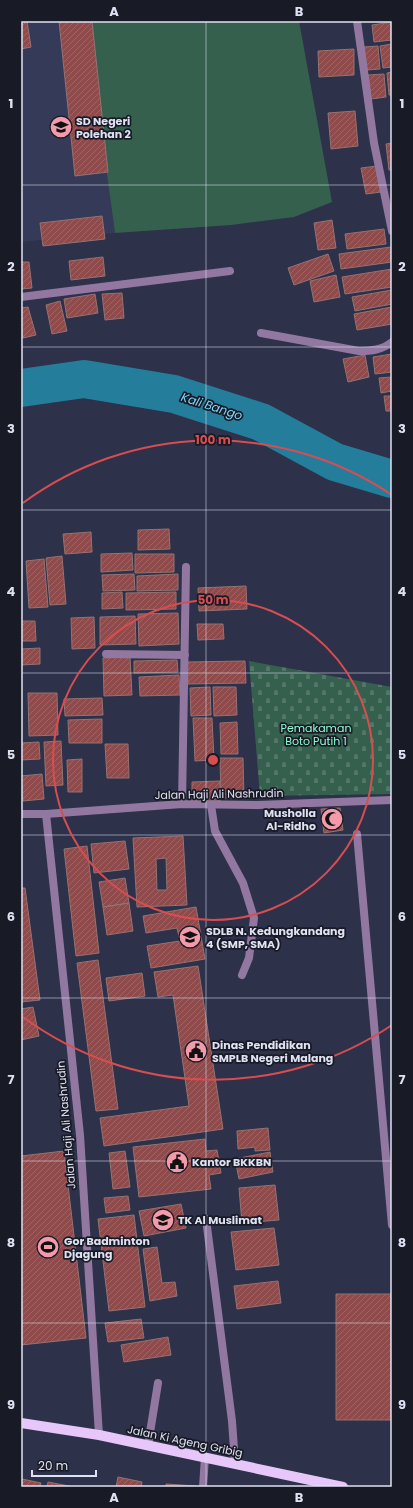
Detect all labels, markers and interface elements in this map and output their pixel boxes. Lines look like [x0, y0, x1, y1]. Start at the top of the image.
text: A [109, 2, 119, 21]
text: B [295, 2, 304, 21]
text: 1 [9, 94, 13, 113]
text: 1 [400, 94, 404, 113]
place label: SD Negeri Polehan 2 [76, 113, 131, 142]
school or university icon: SD Negeri Polehan 2 [48, 114, 74, 140]
text: 2 [7, 257, 15, 276]
text: 2 [398, 257, 406, 276]
water label: Kali Bango [179, 388, 245, 424]
text: 3 [7, 419, 15, 438]
text: 3 [398, 419, 406, 438]
text: 100 m [195, 431, 231, 448]
text: 4 [7, 582, 16, 601]
text: 4 [398, 582, 407, 601]
text: 50 m [198, 591, 229, 608]
park label: Pemakaman Boto Putih 1 [281, 720, 351, 749]
text: 5 [7, 745, 15, 764]
text: 5 [398, 745, 406, 764]
centre of rings [206, 753, 220, 767]
street label: Jalan Haji Ali Nashrudin [154, 785, 284, 803]
place label: Musholla Al-Ridho [264, 805, 316, 834]
mosque icon: Musholla Al-Ridho [319, 806, 345, 832]
text: 6 [7, 907, 15, 926]
text: 6 [398, 907, 406, 926]
place label: SDLB N. Kedungkandang 4 (SMP, SMA) [206, 923, 345, 952]
school or university icon: SDLB N. Kedungkandang 4 (SMP, SMA) [177, 924, 203, 950]
place label: Dinas Pendidikan SMPLB Negeri Malang [212, 1037, 333, 1066]
public building icon: Dinas Pendidikan SMPLB Negeri Malang [183, 1038, 209, 1064]
street label: Jalan Haji Ali Nashrudin [52, 1060, 80, 1190]
text: 7 [8, 1070, 15, 1089]
text: 7 [399, 1070, 406, 1089]
public building icon: Kantor BKKBN [164, 1149, 190, 1175]
place label: Kantor BKKBN [192, 1154, 271, 1170]
school or university icon: TK Al Muslimat [150, 1207, 176, 1233]
place label: TK Al Muslimat [178, 1212, 262, 1228]
text: 8 [7, 1233, 15, 1252]
place label: Gor Badminton Djagung [64, 1233, 150, 1262]
text: 8 [398, 1233, 406, 1252]
sports icon: Gor Badminton Djagung [35, 1234, 61, 1260]
text: 9 [7, 1395, 15, 1414]
text: 9 [398, 1395, 406, 1414]
street label: Jalan Ki Ageng Gribig [126, 1421, 244, 1461]
scale bar [32, 1452, 96, 1478]
text: 20 m [38, 1457, 68, 1474]
text: A [109, 1488, 119, 1507]
text: B [295, 1488, 304, 1507]

